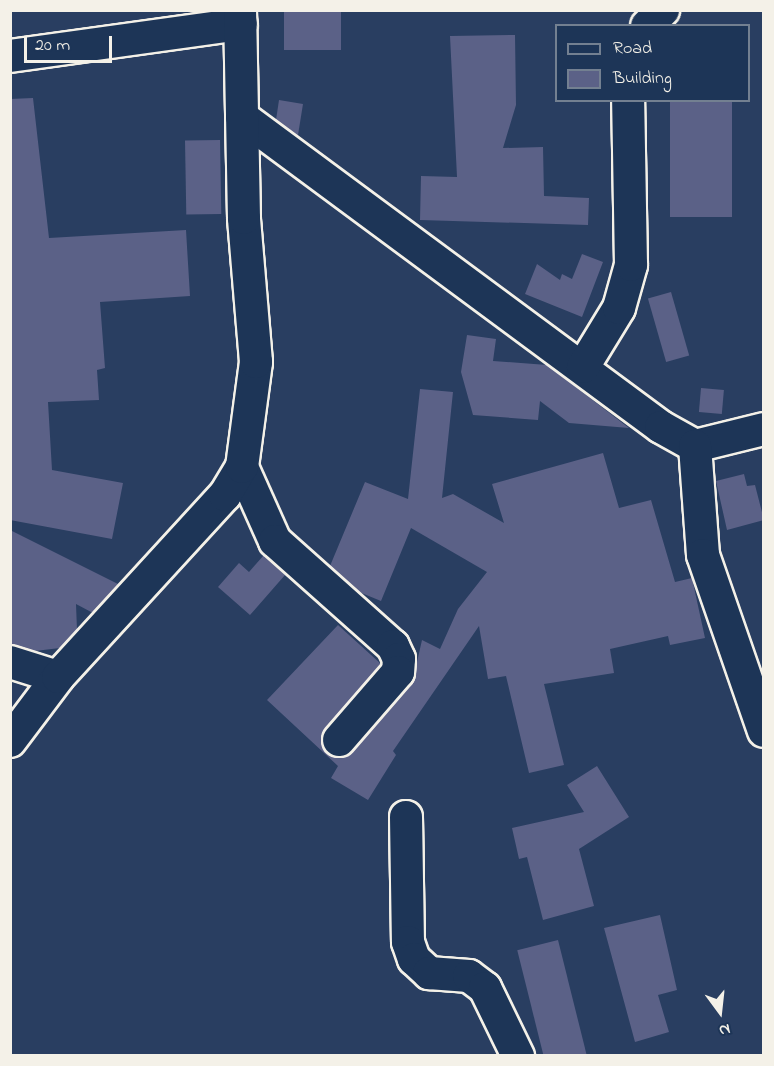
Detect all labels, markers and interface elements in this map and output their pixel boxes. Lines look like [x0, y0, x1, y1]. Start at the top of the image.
scale bar [27, 24, 116, 62]
legend [555, 24, 750, 102]
text: 20 m [35, 33, 70, 59]
text: Road [613, 36, 652, 62]
text: Building [613, 66, 672, 92]
north arrow [690, 982, 750, 1042]
text: N [716, 1016, 733, 1042]

